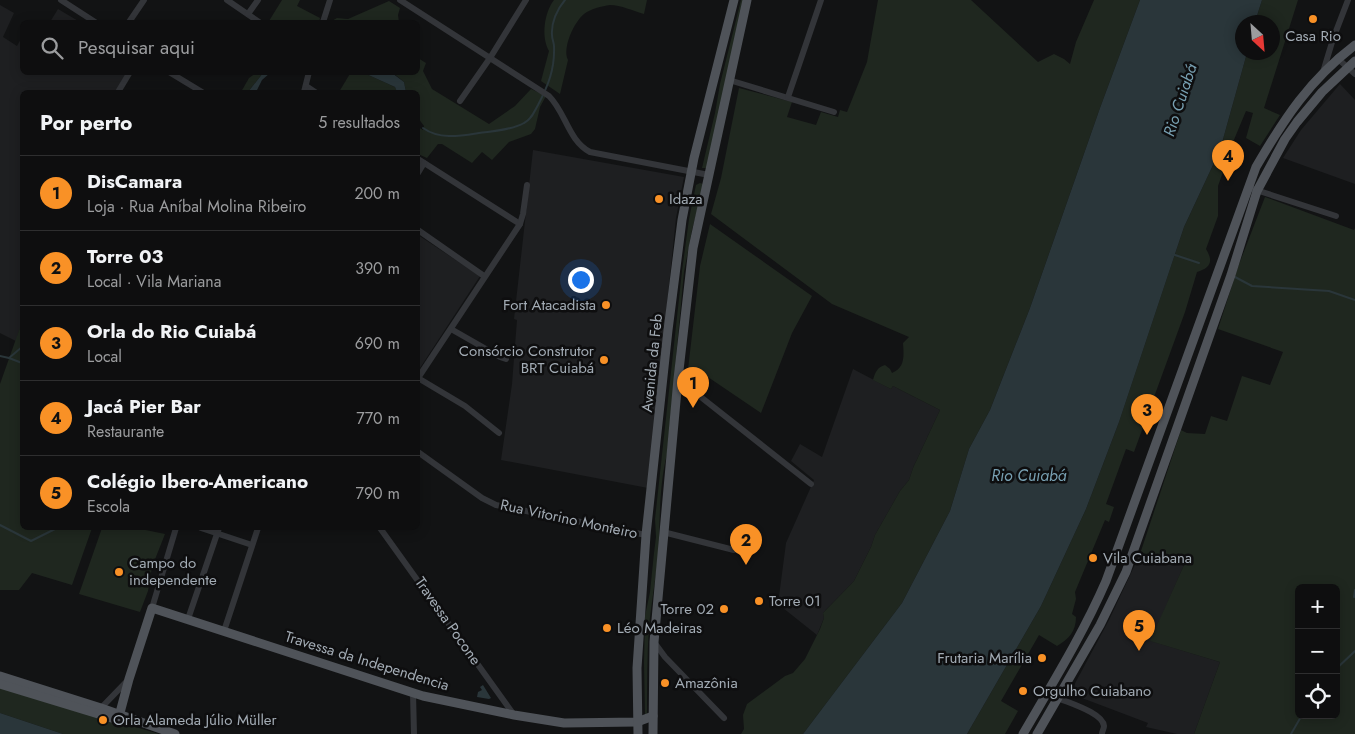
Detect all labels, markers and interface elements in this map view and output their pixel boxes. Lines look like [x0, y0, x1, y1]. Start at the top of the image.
marker: Casa Rio [1307, 13, 1319, 25]
north arrow [1235, 15, 1280, 60]
search box [20, 20, 420, 75]
place label: Casa Rio [1285, 25, 1341, 47]
icon: search [38, 34, 66, 62]
text: Pesquisar aqui [78, 34, 195, 61]
water label: Rio Cuiabá [1157, 60, 1203, 139]
text: Por perto [40, 108, 132, 138]
text: 5 resultados [318, 111, 400, 134]
pin: 4 [1212, 140, 1244, 181]
text: DisCamara [87, 168, 182, 195]
text: 1 [52, 182, 60, 205]
text: 200 m [354, 182, 400, 205]
place label: Idaza [669, 188, 703, 210]
marker: Idaza [653, 193, 665, 205]
text: Loja · Rua Aníbal Molina Ribeiro [87, 195, 306, 218]
text: Torre 03 [87, 243, 163, 270]
text: 2 [51, 257, 61, 280]
text: 390 m [355, 257, 400, 280]
your location [568, 267, 594, 293]
text: Local · Vila Mariana [87, 270, 221, 293]
place label: Fort Atacadista [503, 294, 596, 316]
marker: Fort Atacadista [600, 299, 612, 311]
street label: Avenida da Feb [636, 312, 668, 413]
text: Orla do Rio Cuiabá [87, 318, 256, 345]
text: 3 [51, 332, 61, 355]
text: 690 m [355, 332, 400, 355]
place label: Consórcio Construtor BRT Cuiabá [459, 340, 595, 379]
text: Local [87, 345, 122, 368]
marker: Consórcio Construtor BRT Cuiabá [598, 354, 610, 366]
pin: 1 [677, 367, 709, 408]
text: Jacá Pier Bar [87, 393, 201, 420]
pin: 3 [1131, 394, 1163, 435]
text: 4 [50, 407, 62, 430]
text: 770 m [356, 407, 400, 430]
text: Restaurante [87, 420, 164, 443]
water label: Rio Cuiabá [991, 464, 1067, 487]
text: Colégio Ibero-Americano [87, 468, 308, 495]
text: 5 [51, 482, 61, 505]
text: 790 m [356, 482, 400, 505]
street label: Rua Vitorino Monteiro [498, 494, 640, 544]
text: Escola [87, 495, 130, 518]
pin: 2 [730, 524, 762, 565]
place label: Vila Cuiabana [1103, 547, 1192, 569]
place label: Campo do independente [129, 552, 217, 591]
marker: Vila Cuiabana [1087, 552, 1099, 564]
marker: Campo do independente [113, 566, 125, 578]
street label: Travessa Pocone [409, 573, 487, 670]
map controls [1295, 584, 1340, 719]
button: + [1295, 584, 1340, 629]
place label: Torre 01 [769, 590, 821, 612]
marker: Torre 01 [753, 595, 765, 607]
place label: Torre 02 [661, 598, 714, 620]
marker: Torre 02 [718, 603, 730, 615]
pin: 5 [1123, 610, 1155, 651]
place label: Léo Madeiras [617, 617, 702, 639]
marker: Léo Madeiras [601, 622, 613, 634]
street label: Travessa da Independencia [282, 626, 452, 696]
button: − [1295, 629, 1340, 674]
place label: Frutaria Marília [937, 647, 1032, 669]
marker: Frutaria Marília [1036, 652, 1048, 664]
place label: Amazônia [675, 672, 738, 694]
button: locate [1295, 674, 1340, 719]
marker: Amazônia [659, 677, 671, 689]
place label: Orgulho Cuiabano [1033, 680, 1151, 702]
marker: Orgulho Cuiabano [1017, 685, 1029, 697]
place label: Orla Alameda Júlio Müller [113, 709, 278, 731]
marker: Orla Alameda Júlio Müller [97, 714, 109, 726]

